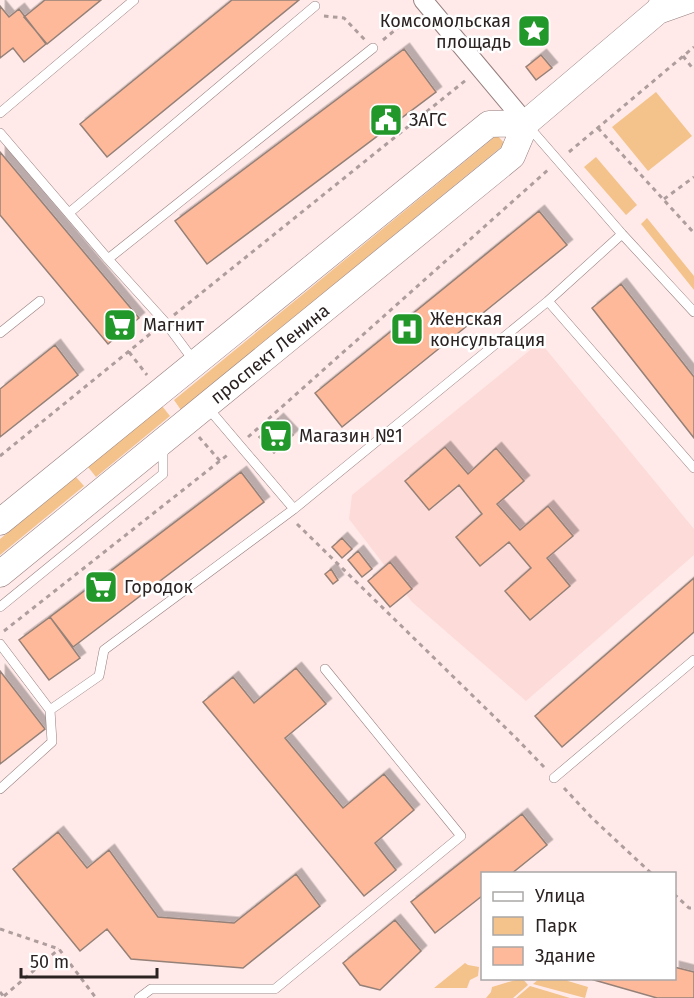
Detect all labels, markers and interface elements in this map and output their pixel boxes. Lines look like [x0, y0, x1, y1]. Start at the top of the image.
place label: Комсомольская площадь [380, 10, 511, 53]
place icon: Комсомольская площадь [516, 13, 552, 49]
public building icon: ЗАГС [368, 102, 404, 138]
place label: ЗАГС [409, 109, 447, 131]
street label: проспект Ленина [206, 299, 334, 409]
supermarket icon: Магнит [102, 307, 138, 343]
place label: Женская консультация [430, 308, 545, 351]
hospital icon: Женская консультация [389, 311, 425, 347]
place label: Магнит [143, 314, 205, 336]
supermarket icon: Магазин №1 [258, 418, 294, 454]
place label: Магазин №1 [299, 425, 403, 447]
supermarket icon: Городок [83, 569, 119, 605]
place label: Городок [124, 576, 193, 598]
legend [481, 872, 676, 980]
text: Улица [535, 885, 585, 907]
text: Парк [535, 915, 578, 937]
scale bar [21, 941, 158, 979]
text: Здание [535, 945, 596, 967]
text: 50 m [30, 951, 69, 973]

